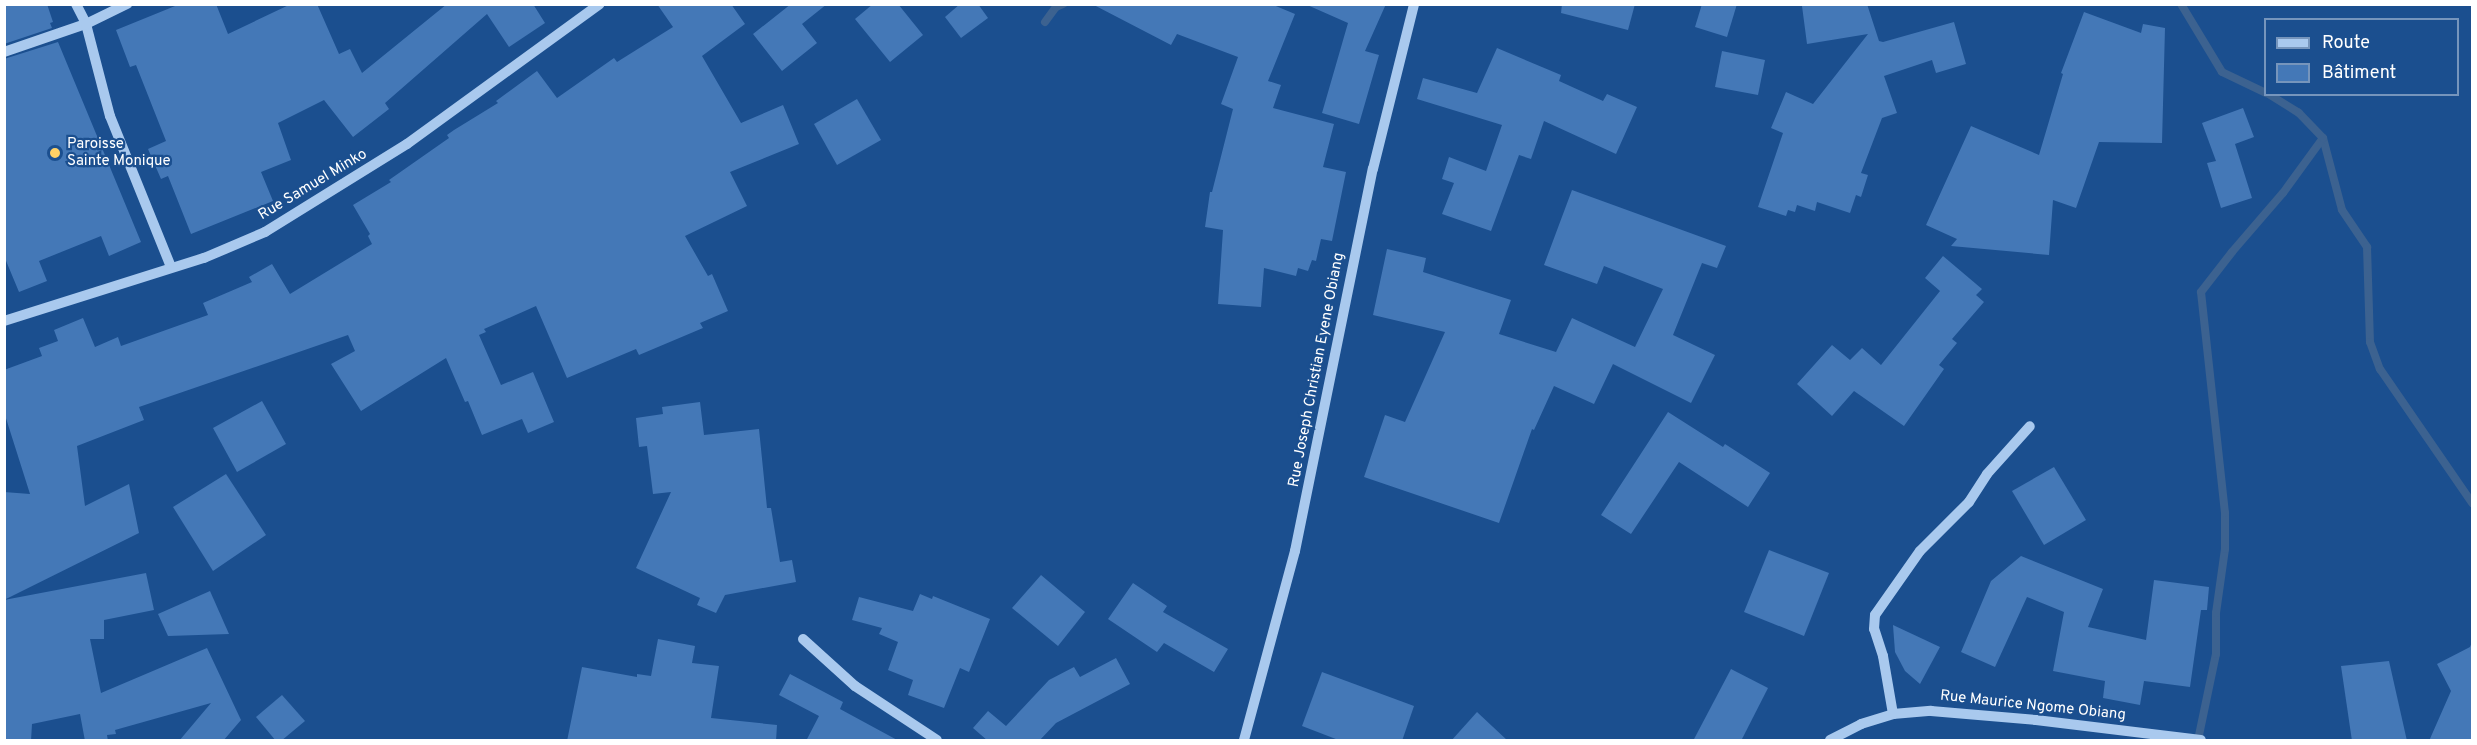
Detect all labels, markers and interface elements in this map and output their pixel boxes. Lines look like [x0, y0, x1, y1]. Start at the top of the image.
legend [2264, 18, 2459, 96]
text: Route [2322, 32, 2370, 55]
text: Bâtiment [2322, 62, 2396, 85]
place label: Paroisse Sainte Monique [67, 135, 171, 170]
street label: Rue Samuel Minko [255, 145, 371, 225]
marker: Paroisse Sainte Monique [48, 146, 62, 160]
street label: Rue Joseph Christian Eyene Obiang [1285, 251, 1349, 489]
street label: Rue Maurice Ngome Obiang [1939, 687, 2127, 725]

